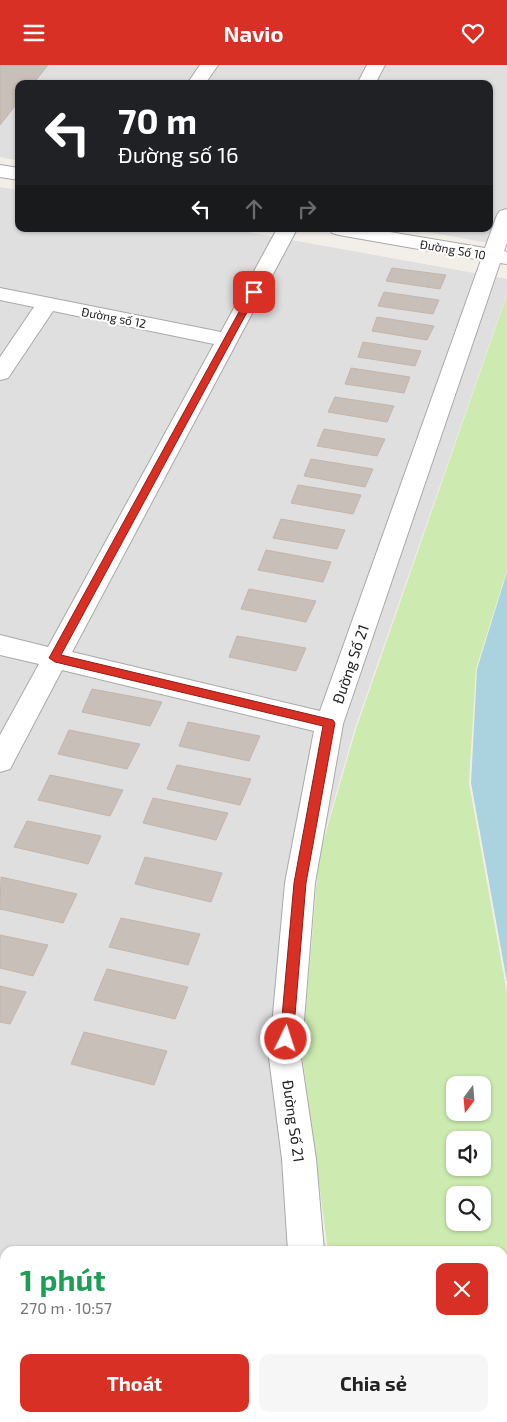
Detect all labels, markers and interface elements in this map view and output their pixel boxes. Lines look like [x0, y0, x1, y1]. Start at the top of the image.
icon: menu [20, 19, 48, 47]
icon: heart [459, 19, 487, 47]
text: Navio [224, 20, 283, 46]
text: 70 m [118, 99, 197, 141]
icon: left [35, 100, 100, 165]
text: Đường số 16 [118, 141, 238, 167]
icon: left [187, 195, 215, 223]
icon: ahead [240, 195, 268, 223]
icon: right [293, 195, 321, 223]
street label: Đường Số 10 [419, 236, 487, 262]
pin [233, 271, 275, 313]
icon: arrive [240, 278, 268, 306]
street label: Đường số 12 [80, 304, 148, 330]
street label: Đường Số 21 [328, 622, 372, 706]
position arrow [259, 1012, 311, 1064]
north arrow [446, 1076, 491, 1121]
map controls [446, 1076, 491, 1231]
street label: Đường Số 21 [279, 1079, 309, 1163]
button: sound [446, 1131, 491, 1176]
button: search [446, 1186, 491, 1231]
text: 1 phút [20, 1261, 106, 1297]
button: close [436, 1263, 488, 1315]
text: 270 m · 10:57 [20, 1298, 112, 1317]
button: Thoát [20, 1354, 249, 1412]
button: Chia sẻ [259, 1354, 488, 1412]

